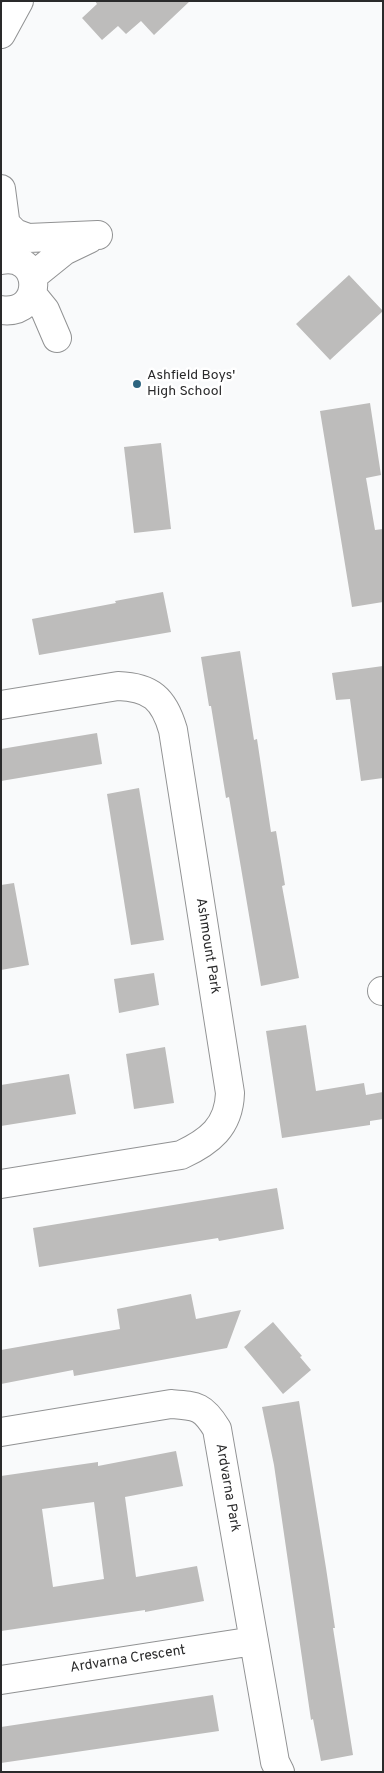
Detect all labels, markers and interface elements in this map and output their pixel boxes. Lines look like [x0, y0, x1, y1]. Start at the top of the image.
place label: Ashfield Boys' High School [147, 368, 235, 401]
marker: Ashfield Boys' High School [131, 378, 143, 390]
street label: Ashmount Park [191, 897, 223, 995]
street label: Ardvarna Park [211, 1442, 243, 1534]
street label: Ardvarna Crescent [69, 1643, 187, 1677]

